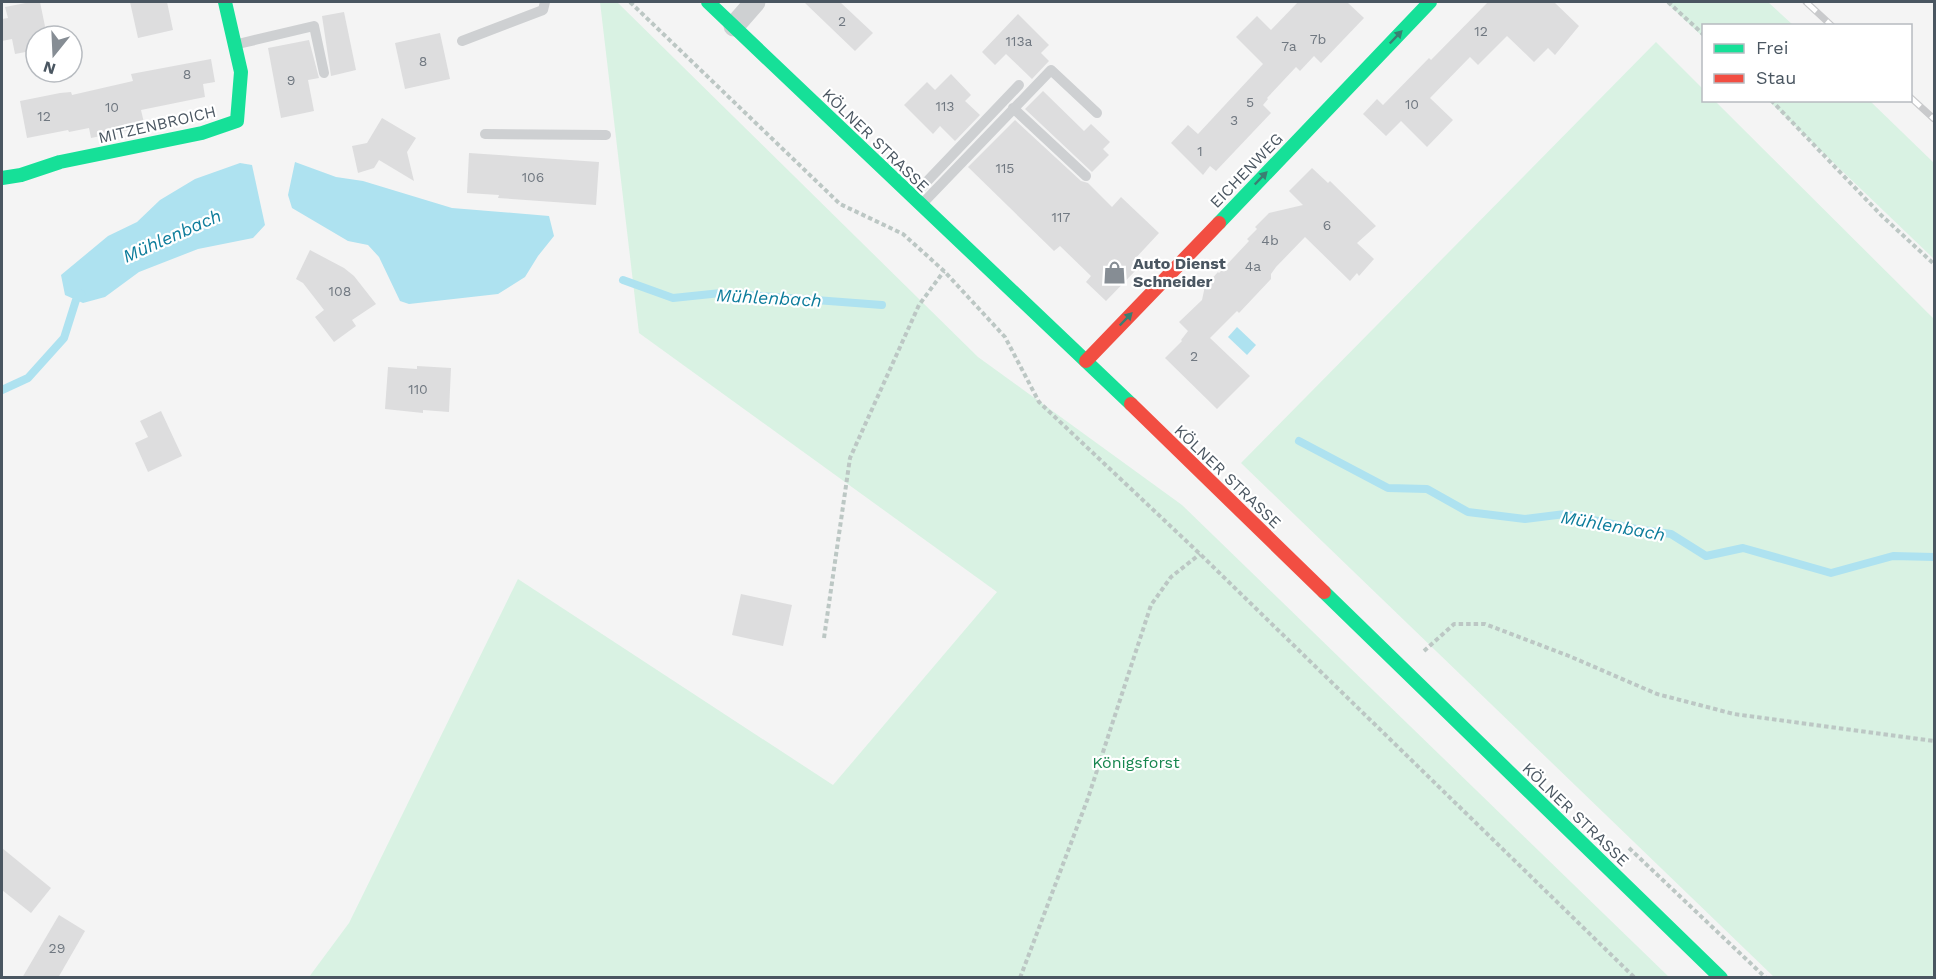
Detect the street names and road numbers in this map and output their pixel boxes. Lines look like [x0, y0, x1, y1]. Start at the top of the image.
street label: KÖLNER STRASSE [818, 85, 933, 196]
street label: MITZENBROICH [96, 102, 218, 147]
street label: EICHENWEG [1206, 129, 1287, 212]
street label: KÖLNER STRASSE [1170, 421, 1285, 532]
street label: KÖLNER STRASSE [1518, 759, 1633, 870]

